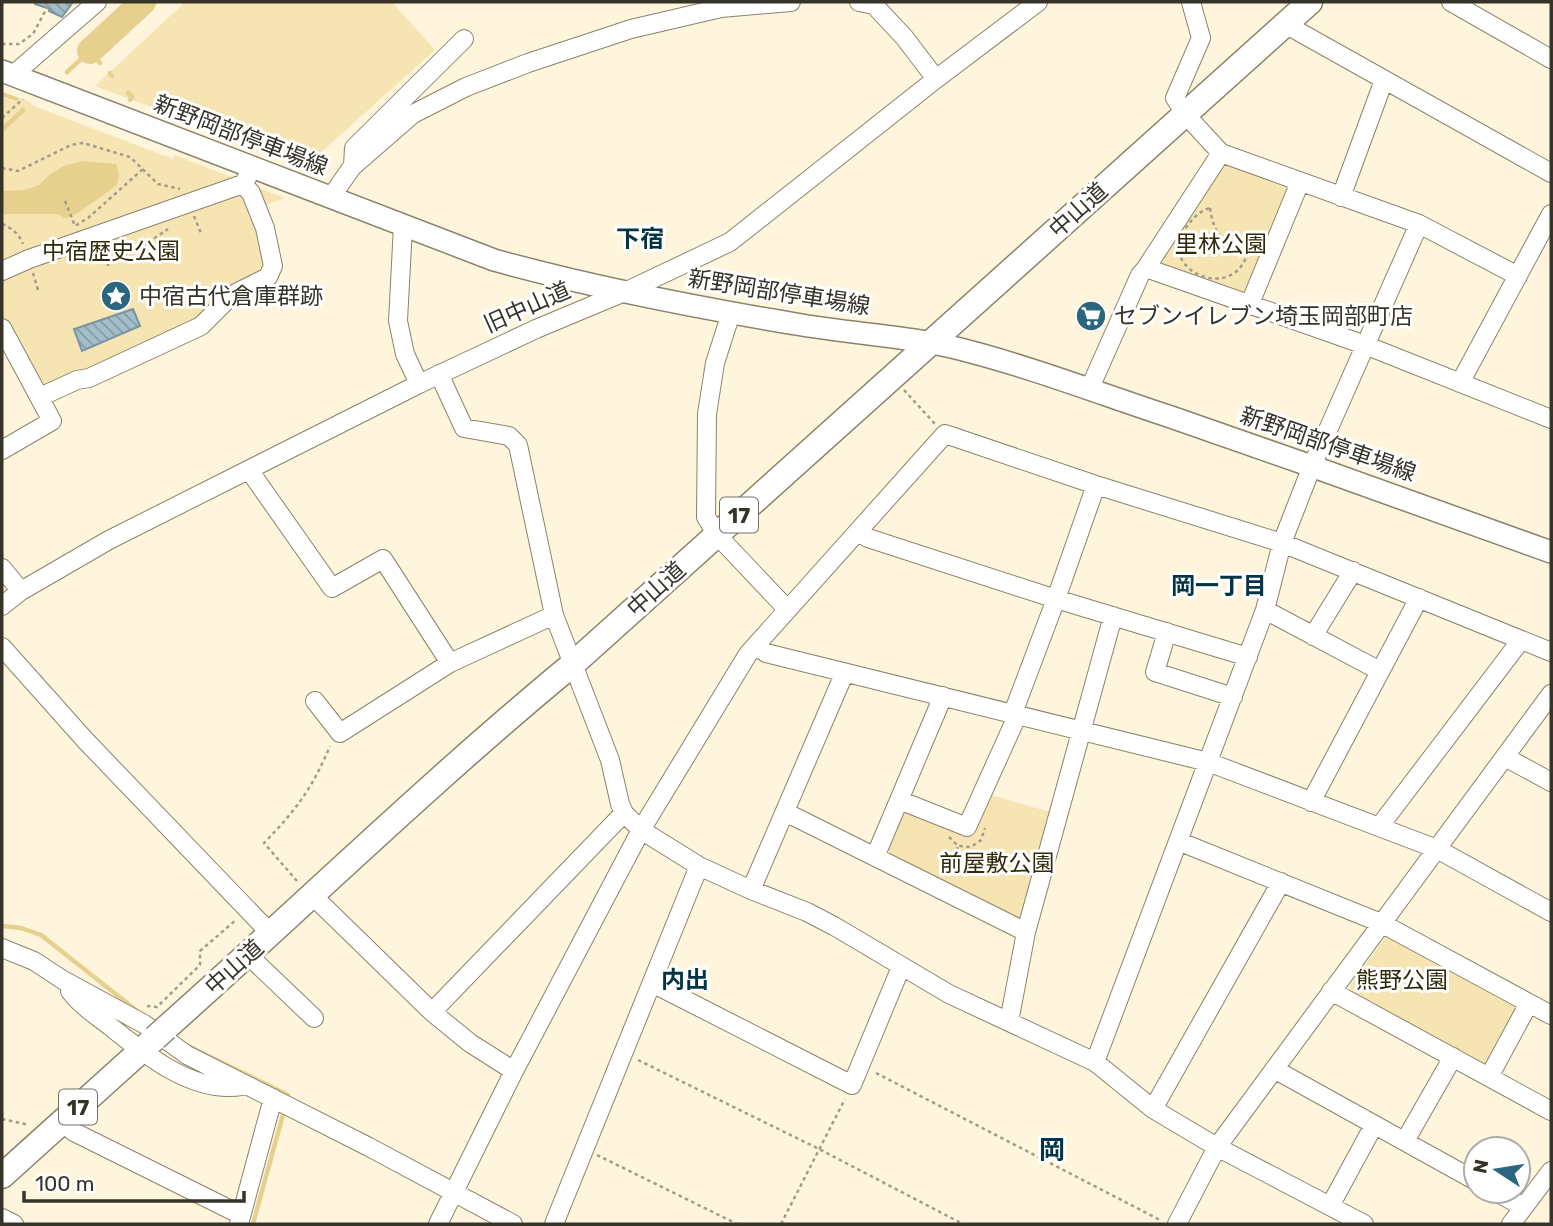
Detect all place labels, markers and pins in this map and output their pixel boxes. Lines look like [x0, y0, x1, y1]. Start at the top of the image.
place icon: 中宿古代倉庫群跡 [99, 279, 133, 313]
place label: 中宿古代倉庫群跡 [139, 282, 323, 310]
supermarket icon: セブンイレブン埼玉岡部町店 [1074, 299, 1108, 333]
place label: セブンイレブン埼玉岡部町店 [1114, 302, 1413, 330]

